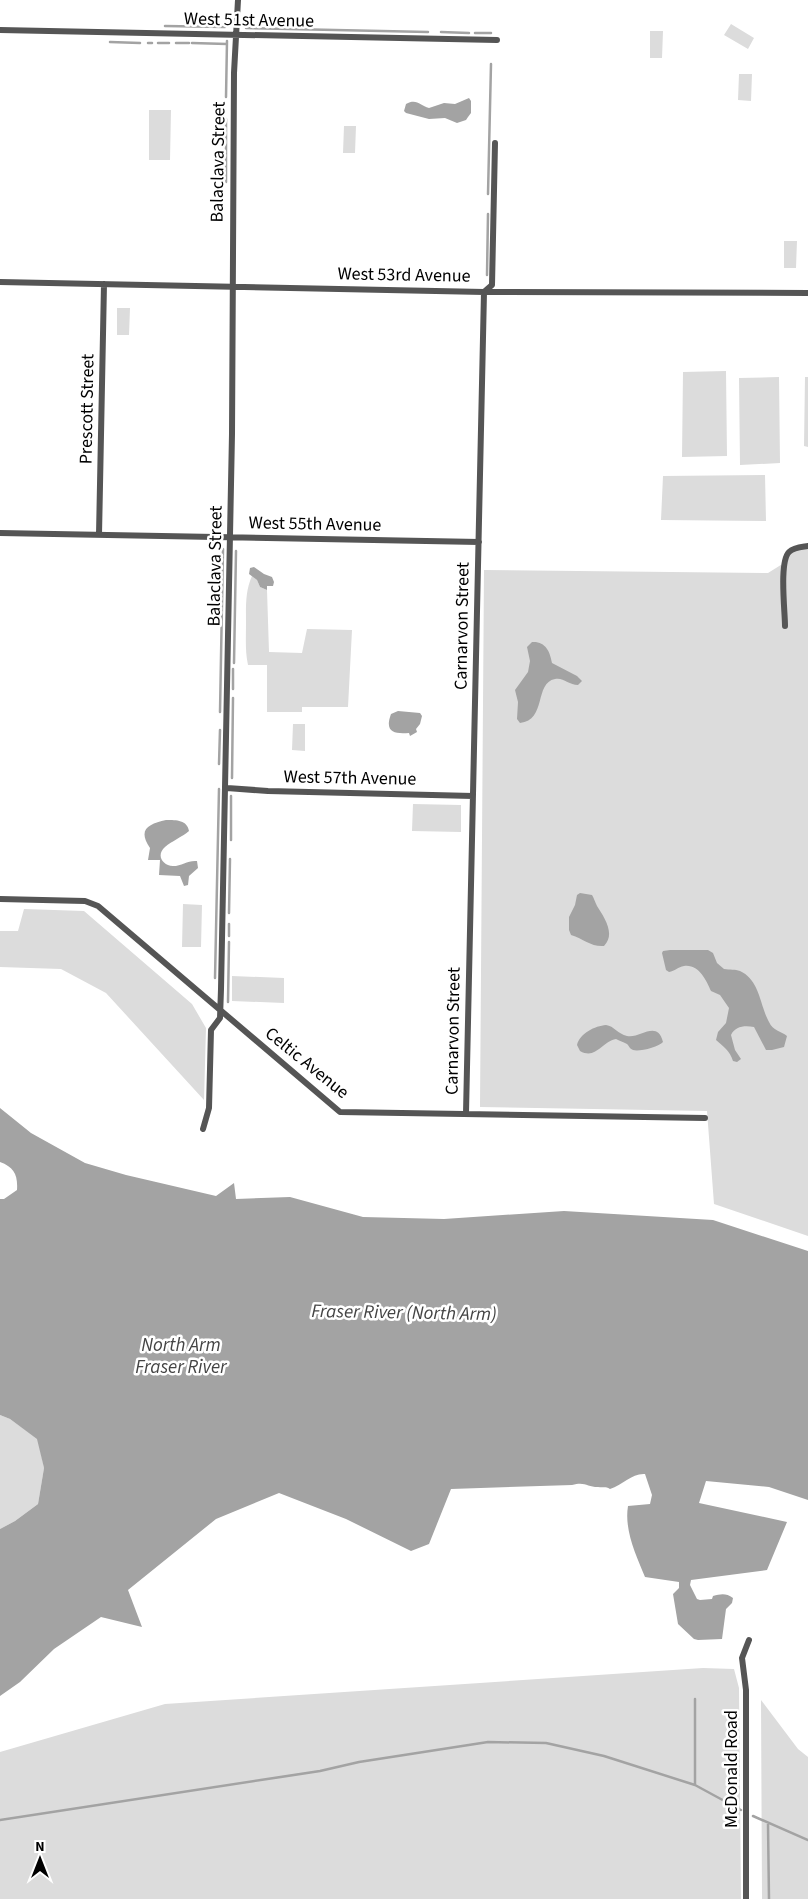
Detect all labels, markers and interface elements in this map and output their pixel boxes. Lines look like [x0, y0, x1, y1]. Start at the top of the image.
street label: West 51st Avenue [184, 6, 314, 34]
street label: Balaclava Street [204, 101, 232, 223]
street label: West 53rd Avenue [337, 261, 471, 289]
street label: Prescott Street [74, 354, 100, 464]
street label: Balaclava Street [201, 505, 229, 627]
street label: West 55th Avenue [248, 510, 382, 538]
street label: Carnarvon Street [448, 562, 476, 690]
street label: West 57th Avenue [283, 764, 417, 792]
street label: Carnarvon Street [439, 967, 467, 1095]
street label: Celtic Avenue [260, 1021, 354, 1105]
water label: Fraser River (North Arm) [311, 1298, 497, 1328]
water label: North Arm Fraser River [135, 1332, 228, 1381]
street label: McDonald Road [719, 1710, 744, 1828]
north arrow [15, 1834, 65, 1884]
text: N [35, 1837, 45, 1857]

